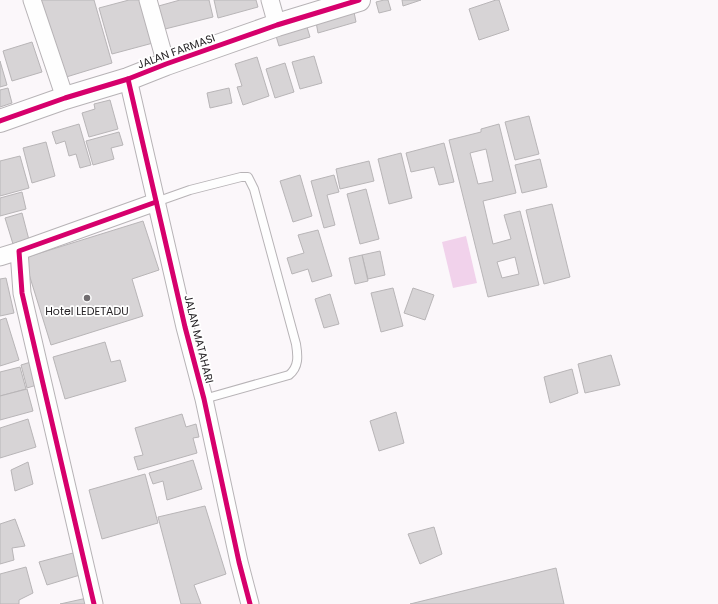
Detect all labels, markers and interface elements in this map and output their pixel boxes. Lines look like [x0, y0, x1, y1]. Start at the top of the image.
street label: JALAN FARMASI [135, 29, 217, 73]
marker: Hotel LEDETADU [82, 293, 92, 303]
street label: JALAN MATAHARI [180, 293, 218, 385]
place label: Hotel LEDETADU [45, 303, 129, 319]

